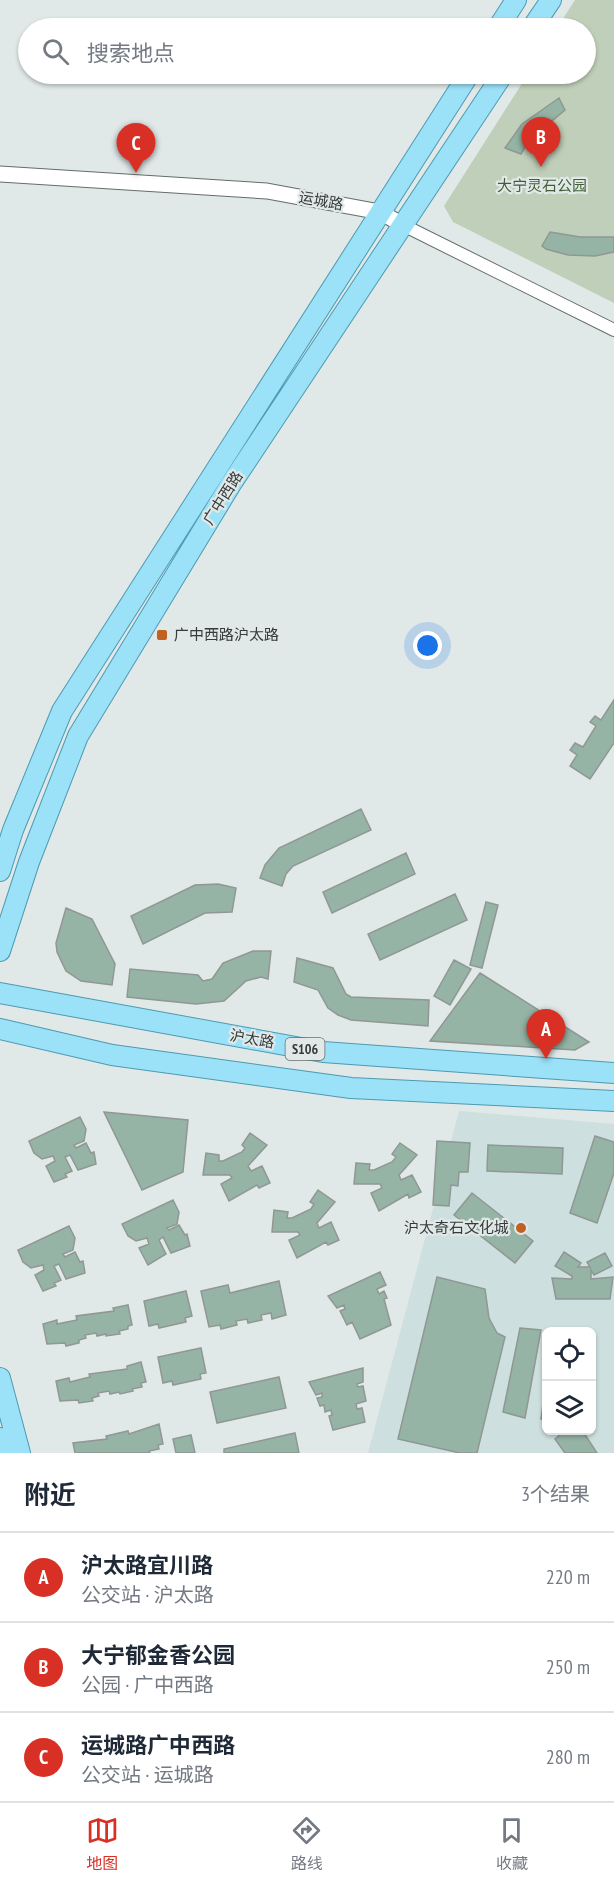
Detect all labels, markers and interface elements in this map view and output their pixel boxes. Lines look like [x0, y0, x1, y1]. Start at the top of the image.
search box [18, 18, 596, 84]
icon: search [39, 35, 72, 68]
text: 搜索地点 [87, 39, 175, 67]
pin: B [522, 118, 560, 167]
pin: C [116, 124, 156, 173]
park label: 大宁灵石公园 [497, 176, 587, 195]
street label: 运城路 [297, 187, 345, 214]
street label: 广中西路 [199, 467, 247, 528]
place label: 广中西路沪太路 [174, 625, 279, 644]
marker: 广中西路沪太路 [155, 628, 169, 642]
your location [413, 631, 442, 660]
pin: A [526, 1010, 566, 1059]
street label: 沪太路 [228, 1025, 276, 1052]
road number: S106 [286, 1038, 324, 1060]
place label: 沪太奇石文化城 [404, 1218, 509, 1237]
marker: 沪太奇石文化城 [514, 1221, 528, 1235]
map controls [542, 1327, 596, 1435]
button: locate [542, 1327, 596, 1381]
button: layers [542, 1381, 596, 1435]
text: 附近 [24, 1478, 76, 1511]
text: 3个结果 [521, 1481, 590, 1507]
text: 沪太路宜川路 [81, 1551, 213, 1579]
text: A [38, 1564, 49, 1590]
text: 220 m [546, 1564, 590, 1590]
text: 公交站 · 沪太路 [81, 1582, 214, 1608]
text: 大宁郁金香公园 [81, 1641, 235, 1669]
text: B [39, 1654, 48, 1680]
text: 250 m [546, 1654, 590, 1680]
text: 公园 · 广中西路 [81, 1672, 214, 1698]
text: 运城路广中西路 [81, 1731, 235, 1759]
text: C [39, 1744, 48, 1770]
text: 280 m [546, 1744, 590, 1770]
text: 公交站 · 运城路 [81, 1762, 214, 1788]
tab: 地图 [86, 1814, 119, 1874]
tab: 路线 [290, 1814, 323, 1874]
tab: 收藏 [495, 1814, 528, 1874]

